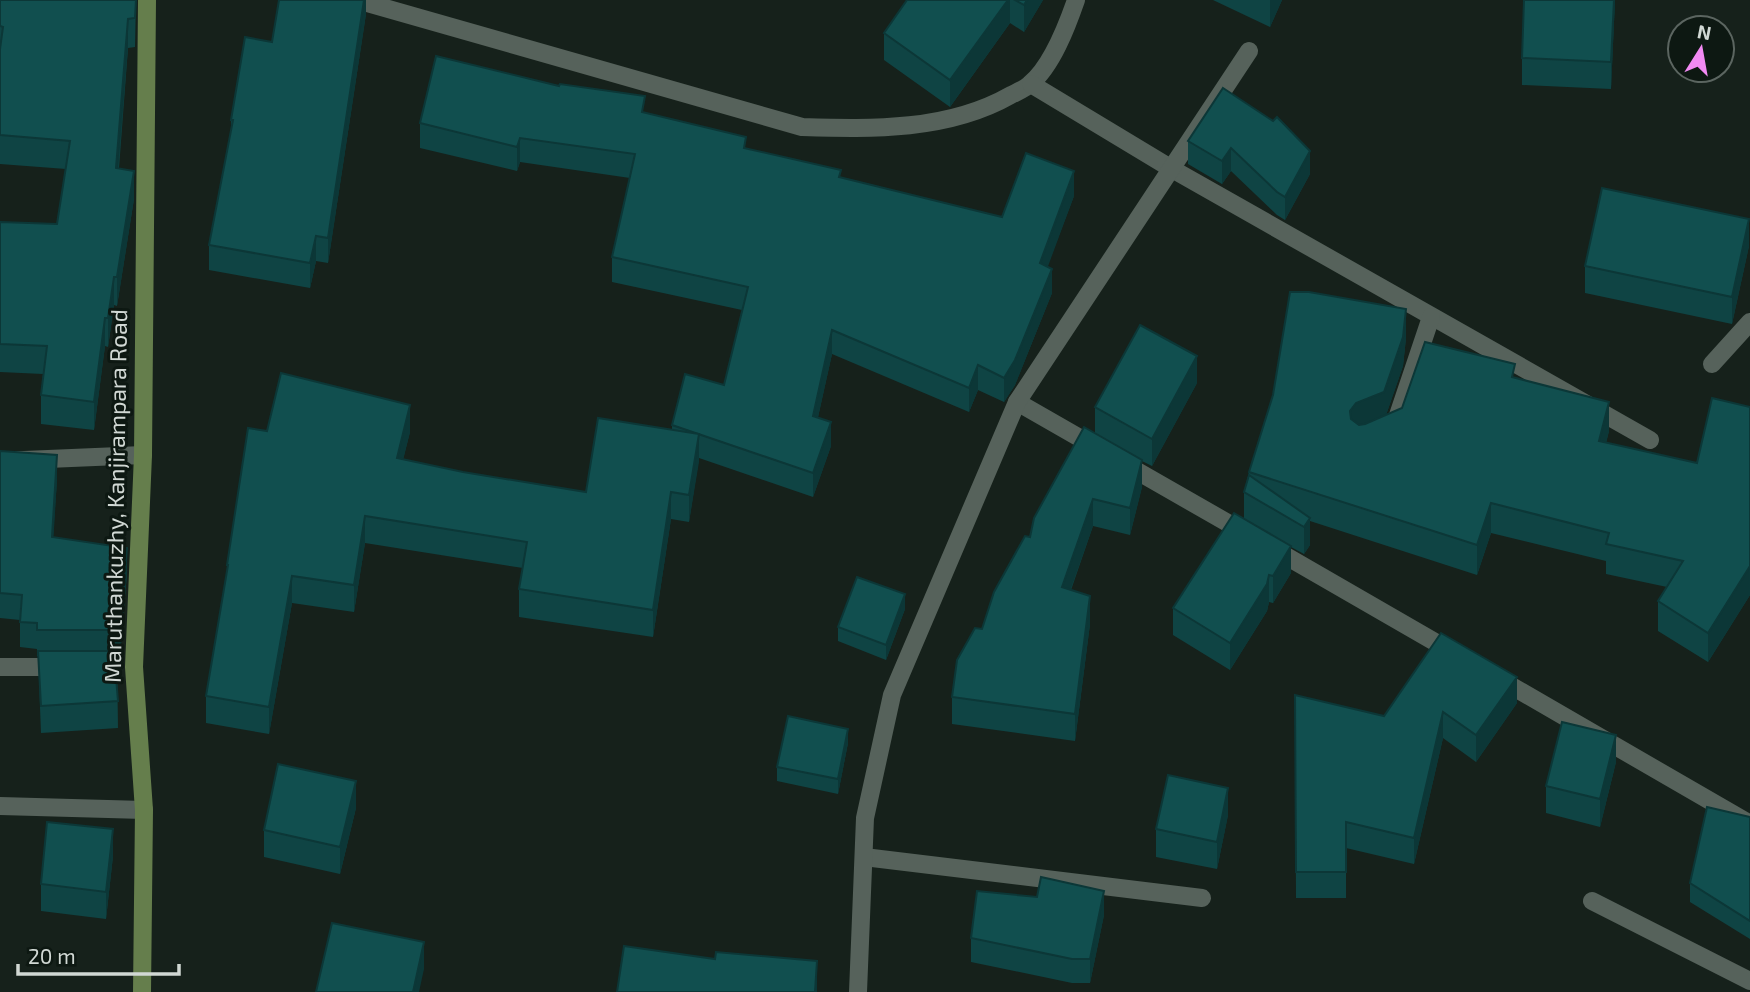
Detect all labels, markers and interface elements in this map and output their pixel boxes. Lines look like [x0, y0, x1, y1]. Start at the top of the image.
north arrow [1666, 14, 1736, 84]
text: N [1695, 19, 1713, 44]
street label: Maruthankuzhy, Kanjirampara Road [98, 309, 132, 683]
scale bar [18, 932, 178, 976]
text: 20 m [28, 943, 76, 968]

